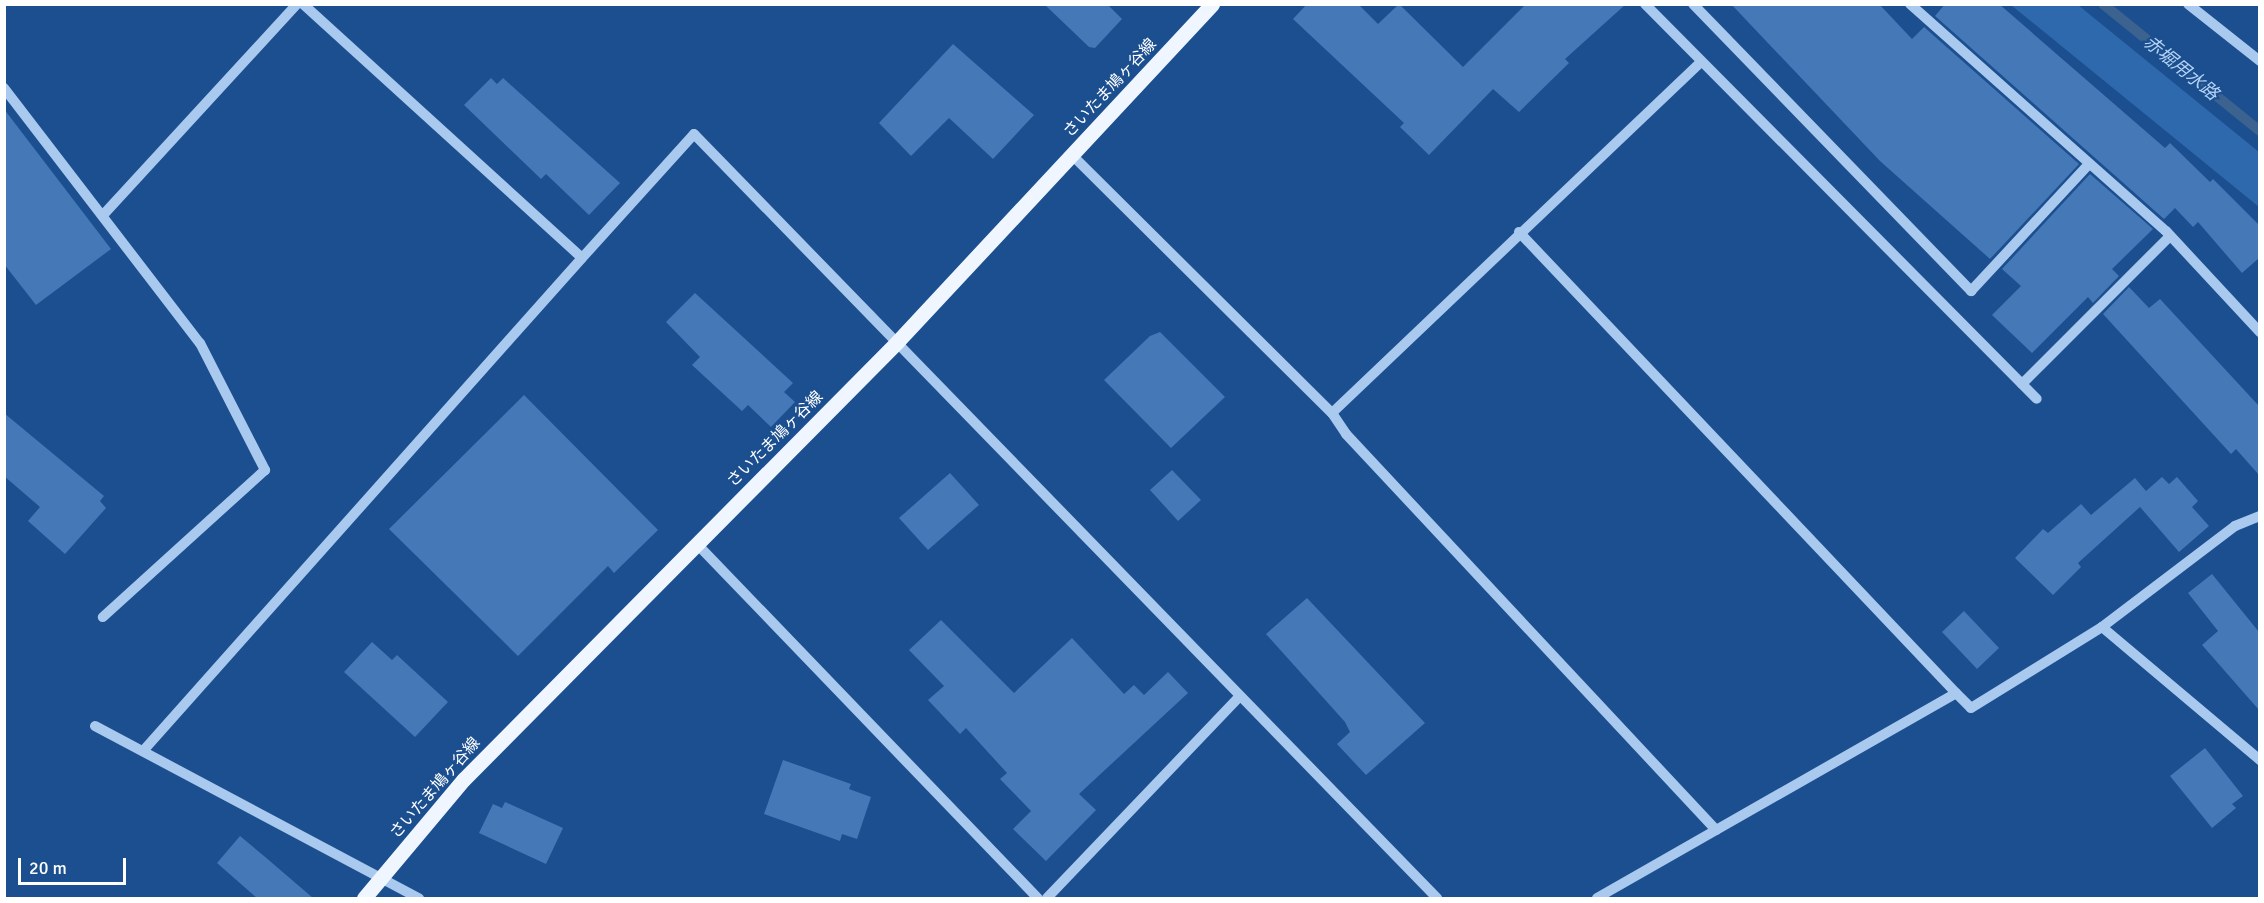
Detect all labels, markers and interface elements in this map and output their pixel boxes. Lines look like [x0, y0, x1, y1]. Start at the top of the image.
water label: 赤堀用水路 [2139, 31, 2223, 105]
street label: さいたま鳩ヶ谷線 [1059, 35, 1161, 141]
street label: さいたま鳩ヶ谷線 [723, 387, 827, 491]
street label: さいたま鳩ヶ谷線 [386, 733, 484, 843]
scale bar [21, 846, 129, 884]
text: 20 m [29, 857, 67, 879]

